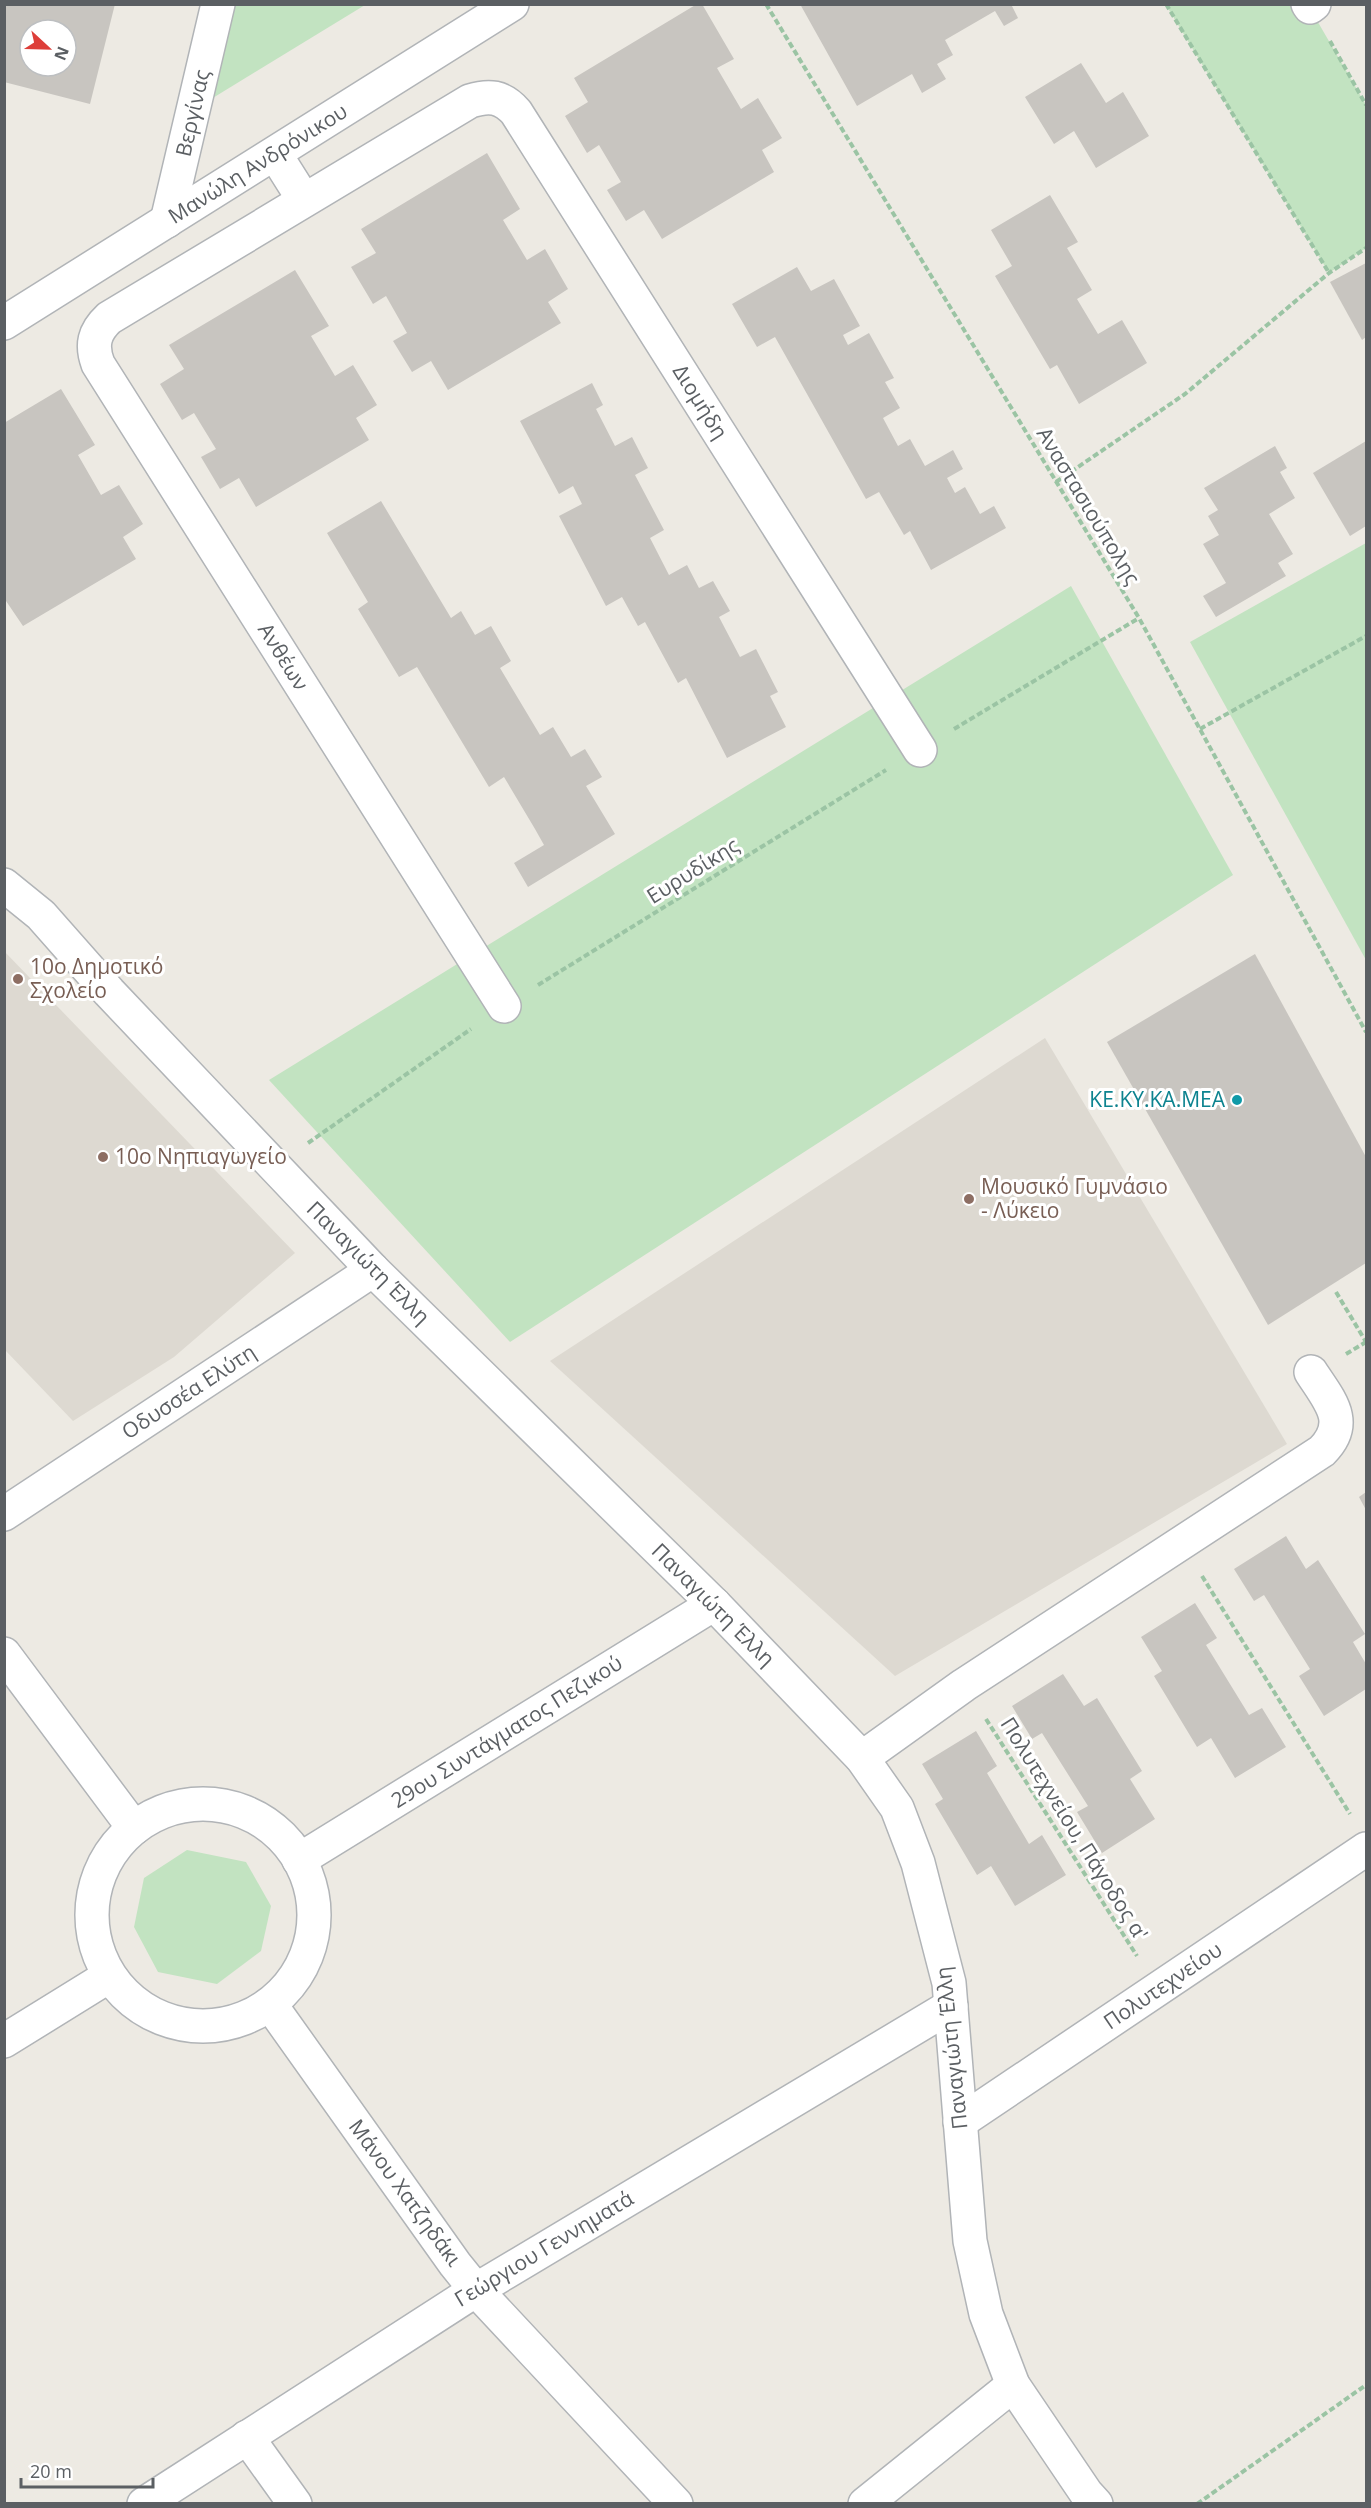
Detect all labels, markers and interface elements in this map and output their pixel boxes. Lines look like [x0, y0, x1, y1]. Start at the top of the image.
north arrow [18, 18, 78, 78]
text: N [49, 43, 75, 64]
street label: Βεργίνας [168, 67, 216, 159]
street label: Μανώλη Ανδρόνικου [163, 97, 352, 230]
street label: Διομήδη [667, 359, 735, 444]
street label: Αναστασιούπολης [1031, 422, 1147, 589]
street label: Ανθέων [252, 617, 316, 696]
street label: Ευρυδίκης [641, 831, 744, 909]
place label: 10ο Δημοτικό Σχολείο [30, 952, 164, 1004]
marker: 10ο Δημοτικό Σχολείο [11, 972, 25, 986]
place label: ΚΕ.ΚΥ.ΚΑ.ΜΕΑ [1089, 1085, 1226, 1113]
marker: ΚΕ.ΚΥ.ΚΑ.ΜΕΑ [1230, 1093, 1244, 1107]
place label: 10ο Νηπιαγωγείο [115, 1142, 287, 1170]
marker: 10ο Νηπιαγωγείο [96, 1150, 110, 1164]
place label: Μουσικό Γυμνάσιο - Λύκειο [981, 1172, 1168, 1224]
marker: Μουσικό Γυμνάσιο - Λύκειο [962, 1192, 976, 1206]
street label: Παναγιώτη Έλλη [301, 1195, 436, 1330]
street label: Οδυσσέα Ελύτη [116, 1337, 261, 1445]
street label: Παναγιώτη Έλλη [646, 1537, 781, 1672]
street label: 29ου Συντάγματος Πεζικού [386, 1648, 627, 1814]
street label: Πολυτεχνείου, Πάγοδος α' [995, 1712, 1155, 1945]
street label: Πολυτεχνείου [1098, 1935, 1227, 2035]
street label: Παναγιώτη Έλλη [929, 1965, 973, 2131]
street label: Μάνου Χατζηδάκι [343, 2113, 469, 2272]
street label: Γεώργιου Γεννηματά [449, 2184, 638, 2313]
scale bar [21, 2451, 153, 2489]
text: 20 m [30, 2459, 72, 2483]

